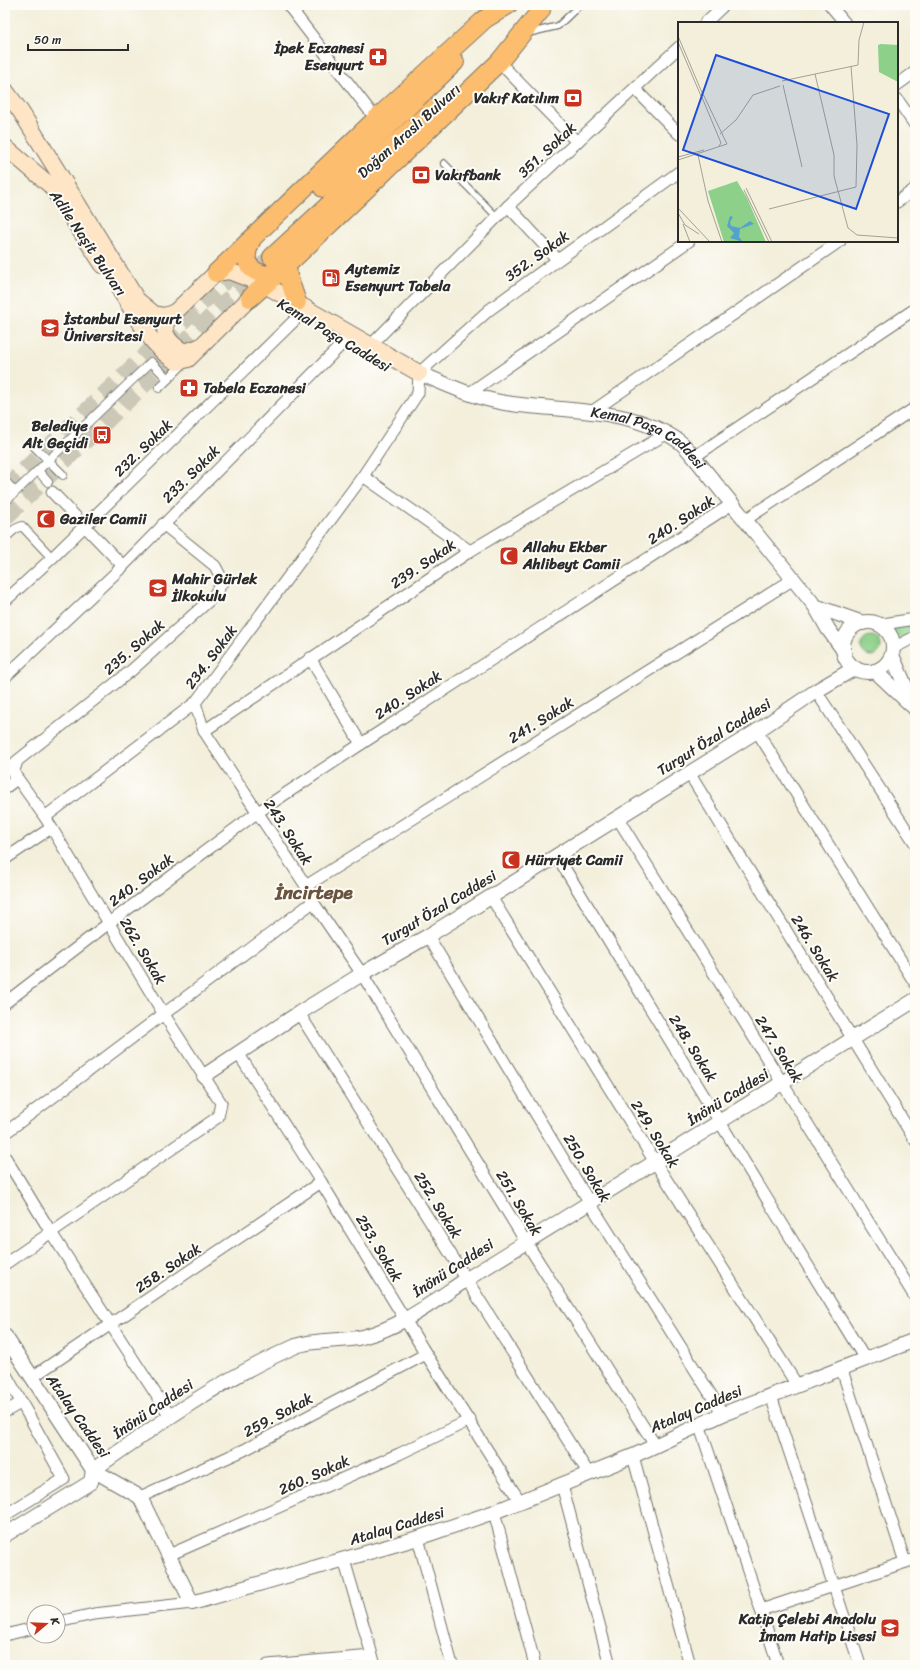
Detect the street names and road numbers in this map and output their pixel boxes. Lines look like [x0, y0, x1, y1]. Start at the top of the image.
street label: Doğan Araslı Bulvarı [351, 77, 467, 185]
street label: 351. Sokak [512, 116, 583, 184]
street label: Adile Naşit Bulvarı [42, 184, 133, 302]
street label: 352. Sokak [499, 223, 575, 289]
street label: Kemal Paşa Caddesi [272, 291, 397, 380]
street label: Kemal Paşa Caddesi [589, 399, 713, 476]
street label: 232. Sokak [107, 413, 179, 483]
street label: 233. Sokak [156, 439, 226, 509]
street label: 240. Sokak [642, 488, 720, 552]
street label: 239. Sokak [385, 532, 461, 596]
street label: 235. Sokak [97, 613, 171, 681]
street label: 234. Sokak [178, 619, 244, 695]
street label: 240. Sokak [369, 663, 447, 727]
street label: 241. Sokak [503, 690, 579, 750]
street label: Turgut Özal Caddesi [652, 691, 777, 783]
street label: 243. Sokak [257, 793, 319, 871]
street label: 240. Sokak [103, 847, 179, 913]
street label: Turgut Özal Caddesi [376, 863, 502, 953]
street label: 246. Sokak [784, 909, 846, 987]
street label: 262. Sokak [113, 912, 173, 990]
street label: 248. Sokak [662, 1009, 724, 1087]
street label: 247. Sokak [748, 1010, 810, 1088]
street label: İnönü Caddesi [681, 1061, 775, 1133]
street label: 249. Sokak [624, 1095, 686, 1173]
street label: 250. Sokak [556, 1129, 618, 1207]
street label: 251. Sokak [489, 1165, 549, 1241]
street label: 252. Sokak [407, 1166, 469, 1244]
street label: 253. Sokak [349, 1209, 409, 1287]
street label: İnönü Caddesi [406, 1231, 500, 1305]
street label: 258. Sokak [129, 1236, 207, 1300]
street label: Atalay Caddesi [39, 1368, 117, 1464]
street label: İnönü Caddesi [106, 1372, 200, 1446]
street label: Atalay Caddesi [645, 1378, 747, 1441]
street label: 259. Sokak [238, 1386, 318, 1444]
street label: 260. Sokak [274, 1448, 354, 1502]
street label: Atalay Caddesi [345, 1499, 448, 1553]

